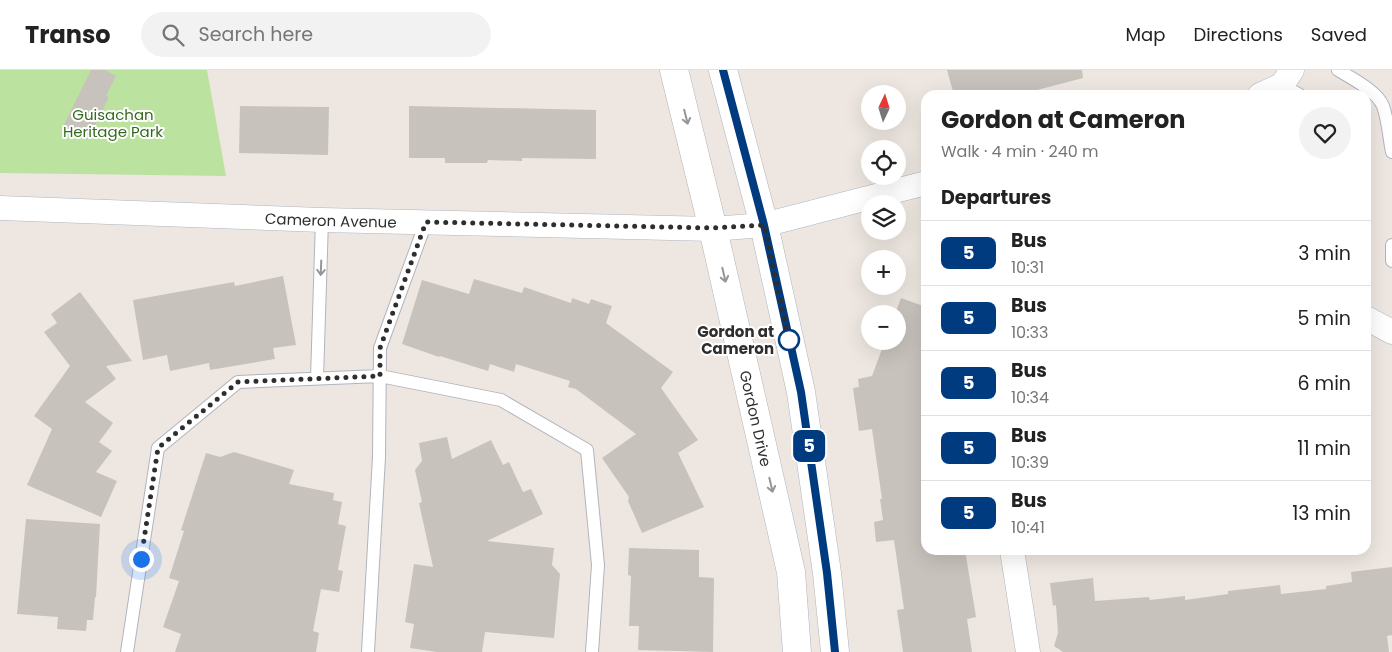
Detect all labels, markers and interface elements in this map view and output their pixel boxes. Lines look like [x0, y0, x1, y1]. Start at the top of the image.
search box [141, 12, 491, 57]
text: Transo [25, 18, 111, 51]
icon: search [159, 21, 187, 49]
text: Search here [199, 21, 313, 48]
text: Map [1126, 22, 1165, 47]
text: Directions [1193, 22, 1283, 47]
text: Saved [1311, 22, 1367, 47]
north arrow [861, 85, 906, 130]
map controls [861, 85, 906, 350]
text: Gordon at Cameron [941, 103, 1185, 136]
park label: Guisachan Heritage Park [63, 104, 163, 142]
button: heart [1299, 107, 1351, 159]
one-way arrow [681, 109, 691, 125]
button: locate [861, 140, 906, 185]
text: Walk · 4 min · 240 m [941, 140, 1099, 163]
text: Departures [941, 184, 1051, 211]
button: layers [861, 195, 906, 240]
street label: Cameron Avenue [265, 207, 397, 232]
text: Bus [1011, 227, 1047, 254]
text: 5 [963, 240, 974, 265]
text: 3 min [1298, 240, 1351, 267]
button: + [861, 250, 906, 295]
text: 10:31 [1011, 256, 1044, 279]
one-way arrow [316, 260, 326, 276]
one-way arrow [720, 267, 729, 283]
text: Bus [1011, 292, 1047, 319]
button: − [861, 305, 906, 350]
text: 5 [963, 305, 974, 330]
text: 5 min [1298, 305, 1351, 332]
place label: Gordon at Cameron [697, 321, 774, 359]
text: 10:33 [1011, 321, 1048, 344]
marker: Gordon at Cameron [778, 329, 800, 351]
text: Bus [1011, 357, 1047, 384]
street label: Gordon Drive [735, 368, 777, 469]
text: 5 [963, 370, 974, 395]
text: 6 min [1297, 370, 1351, 397]
text: 10:34 [1011, 386, 1049, 409]
text: Bus [1011, 422, 1047, 449]
line badge: 5 [793, 430, 825, 462]
text: 5 [803, 433, 815, 458]
text: 5 [963, 435, 974, 460]
text: 11 min [1297, 435, 1351, 462]
text: 10:39 [1011, 451, 1049, 474]
one-way arrow [767, 476, 776, 492]
text: Bus [1011, 487, 1047, 514]
text: 5 [963, 500, 974, 525]
text: 13 min [1292, 500, 1351, 527]
text: 10:41 [1011, 516, 1045, 539]
your location [129, 547, 154, 572]

